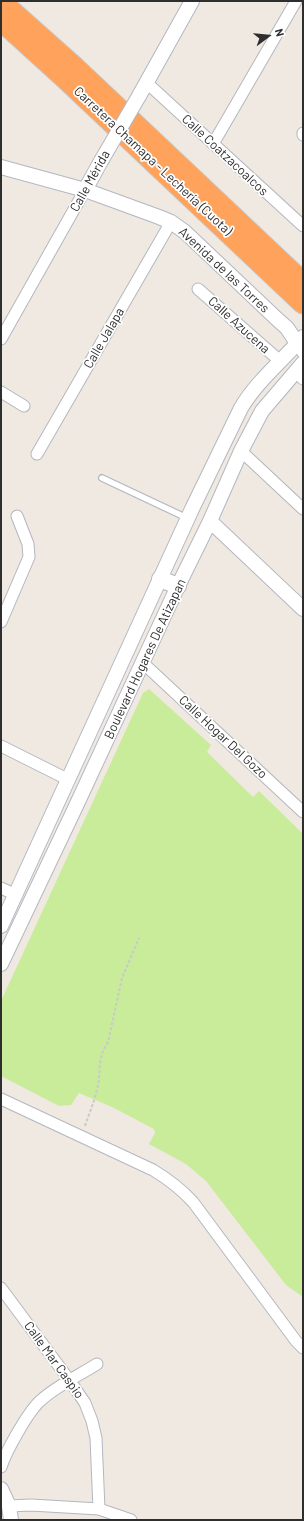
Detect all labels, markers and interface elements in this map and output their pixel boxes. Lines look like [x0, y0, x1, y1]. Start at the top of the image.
north arrow [248, 16, 288, 56]
text: N [273, 27, 287, 38]
street label: Carretera Chamapa - Lechería (Cuota) [71, 83, 235, 239]
street label: Calle Coatzacoalcos [179, 111, 271, 199]
street label: Calle Mérida [67, 147, 113, 215]
street label: Avenida de las Torres [175, 224, 273, 316]
street label: Calle Azucena [205, 293, 273, 357]
street label: Calle Jalapa [80, 305, 128, 371]
street label: Boulevard Hogares De Atizapan [101, 576, 189, 742]
street label: Calle Hogar Del Gozo [176, 692, 270, 782]
street label: Calle Mar Caspio [21, 1318, 87, 1402]

